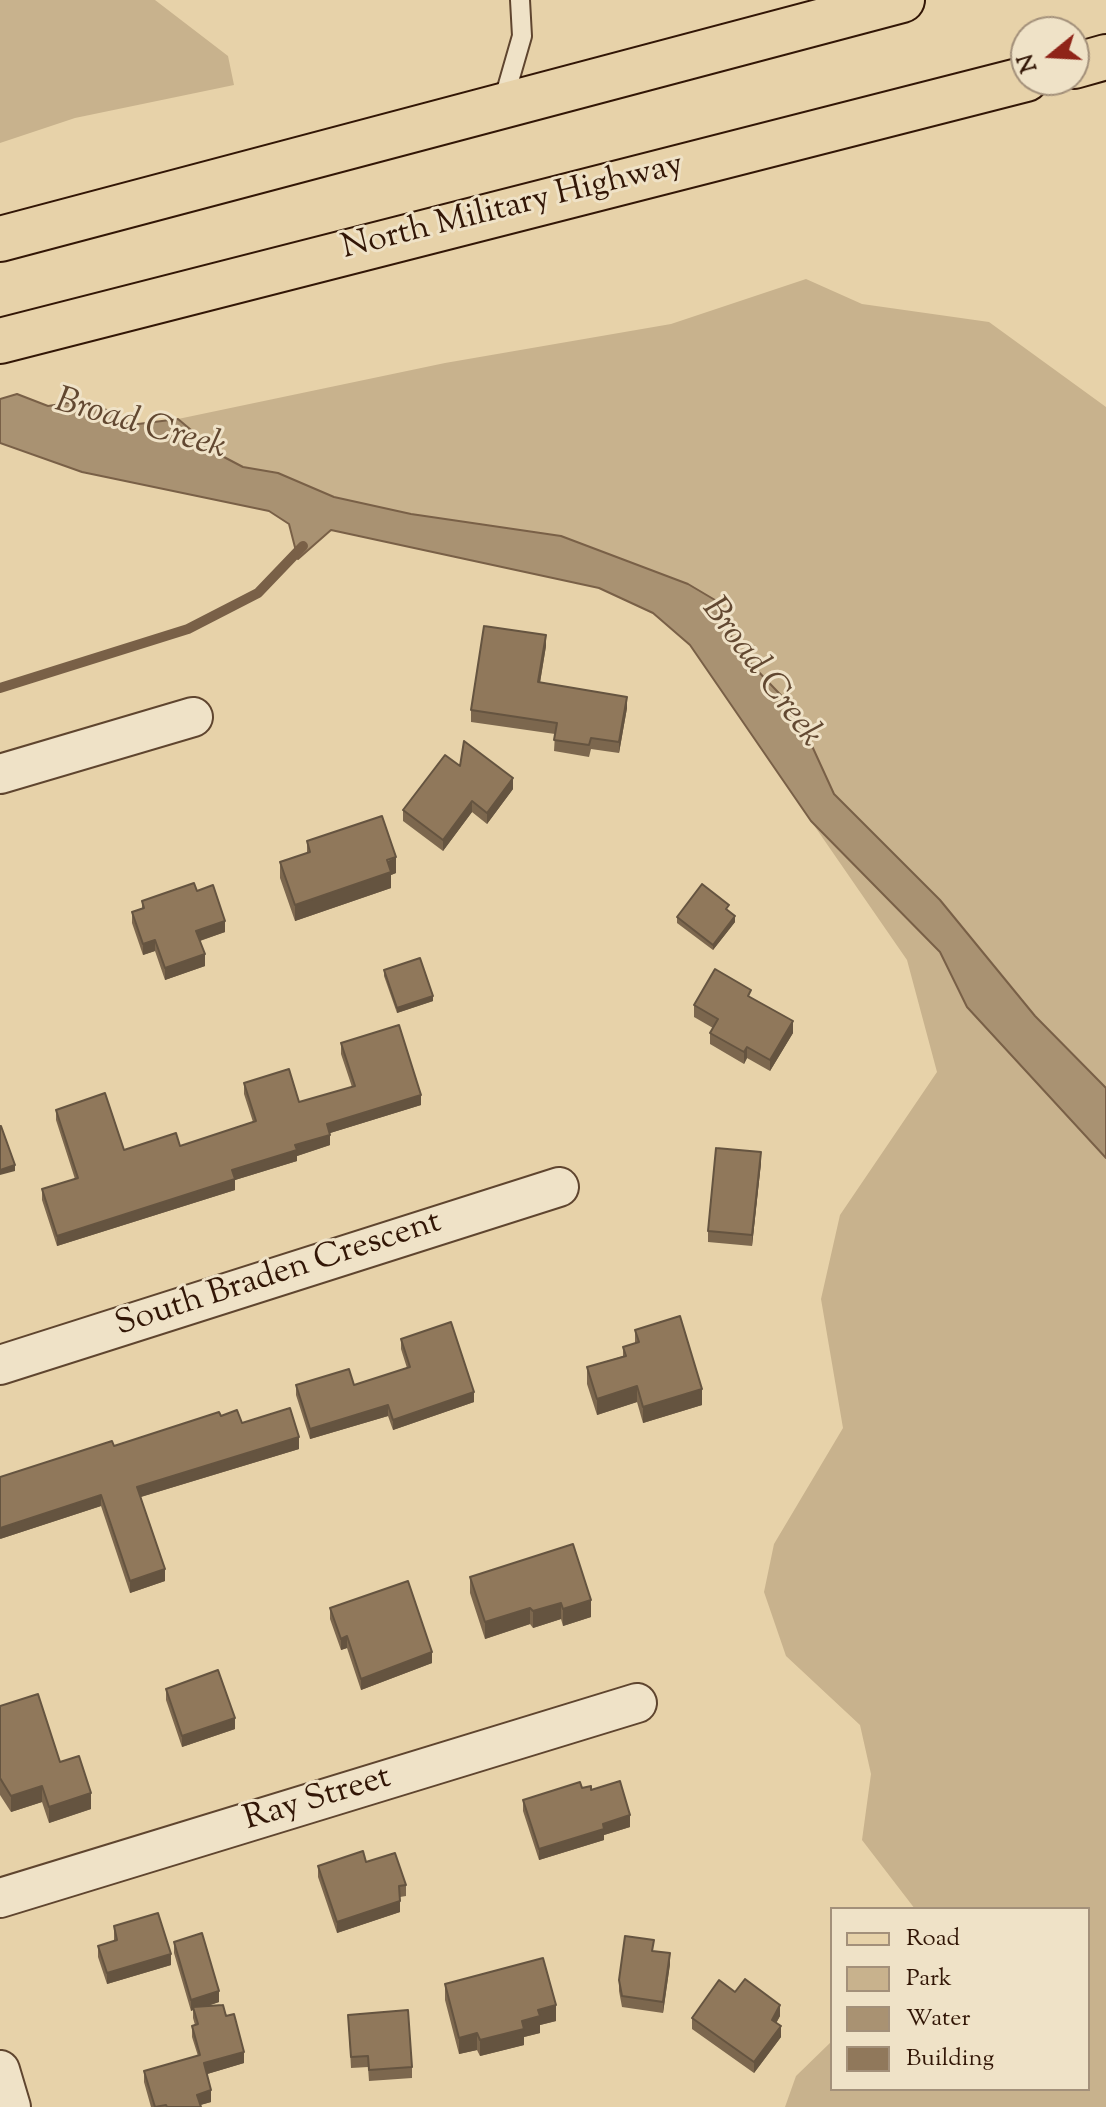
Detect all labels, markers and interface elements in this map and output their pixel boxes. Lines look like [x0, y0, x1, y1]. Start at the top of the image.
north arrow [1010, 16, 1090, 96]
text: N [1011, 50, 1047, 76]
street label: North Military Highway [338, 147, 688, 271]
water label: Broad Creek [49, 382, 231, 472]
water label: Broad Creek [690, 591, 830, 757]
street label: South Braden Crescent [111, 1204, 447, 1348]
street label: Ray Street [240, 1759, 396, 1843]
legend [830, 1907, 1090, 2091]
text: Road [906, 1922, 960, 1956]
text: Park [906, 1962, 952, 1996]
text: Water [906, 2002, 970, 2036]
text: Building [906, 2042, 994, 2076]

